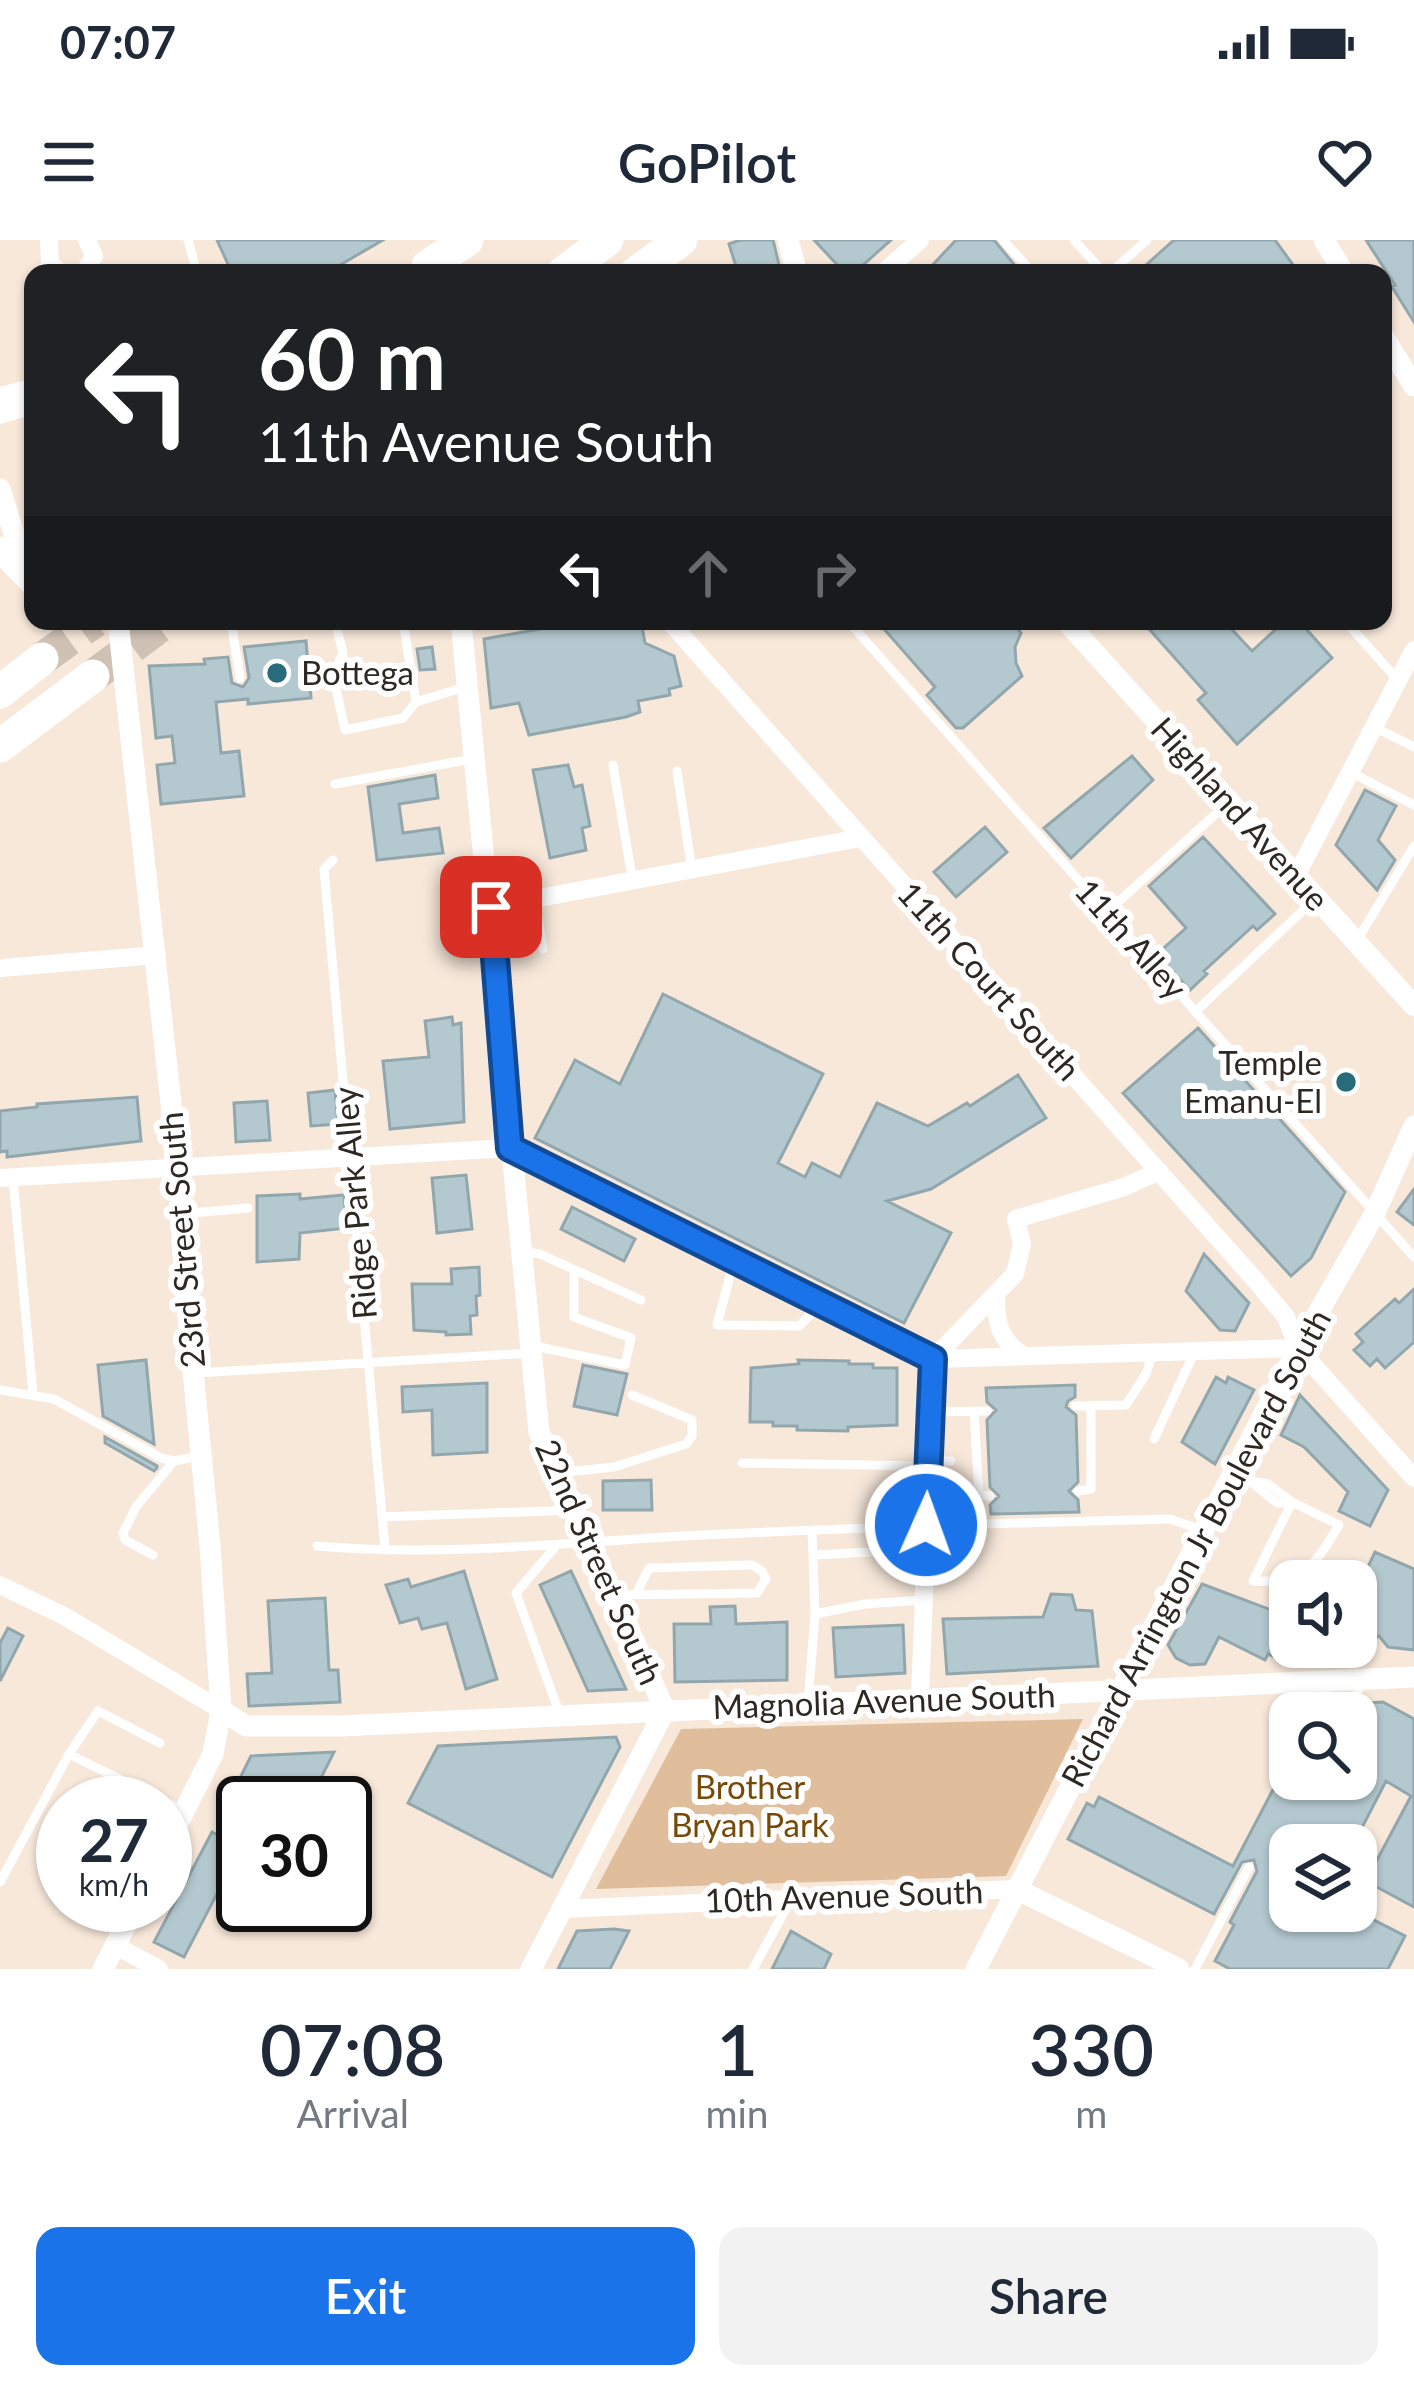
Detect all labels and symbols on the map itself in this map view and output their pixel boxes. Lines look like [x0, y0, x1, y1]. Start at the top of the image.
place label: Bottega [301, 652, 414, 692]
marker: Bottega [264, 660, 290, 686]
street label: Highland Avenue [1144, 708, 1338, 918]
pin [440, 856, 542, 958]
street label: 11th Alley [1067, 870, 1196, 1007]
street label: 11th Court South [890, 873, 1089, 1088]
place label: Temple Emanu-El [1184, 1042, 1322, 1120]
marker: Temple Emanu-El [1333, 1069, 1359, 1095]
street label: Ridge Park Alley [324, 1085, 384, 1321]
street label: 23rd Street South [150, 1110, 212, 1370]
street label: Richard Arrington Jr Boulevard South [1052, 1302, 1338, 1793]
street label: 22nd Street South [528, 1433, 672, 1690]
position arrow [863, 1462, 989, 1588]
street label: Magnolia Avenue South [712, 1674, 1056, 1726]
park label: Brother Bryan Park [671, 1766, 829, 1844]
speed limit sign: 30 [216, 1776, 372, 1932]
street label: 10th Avenue South [704, 1870, 984, 1920]

